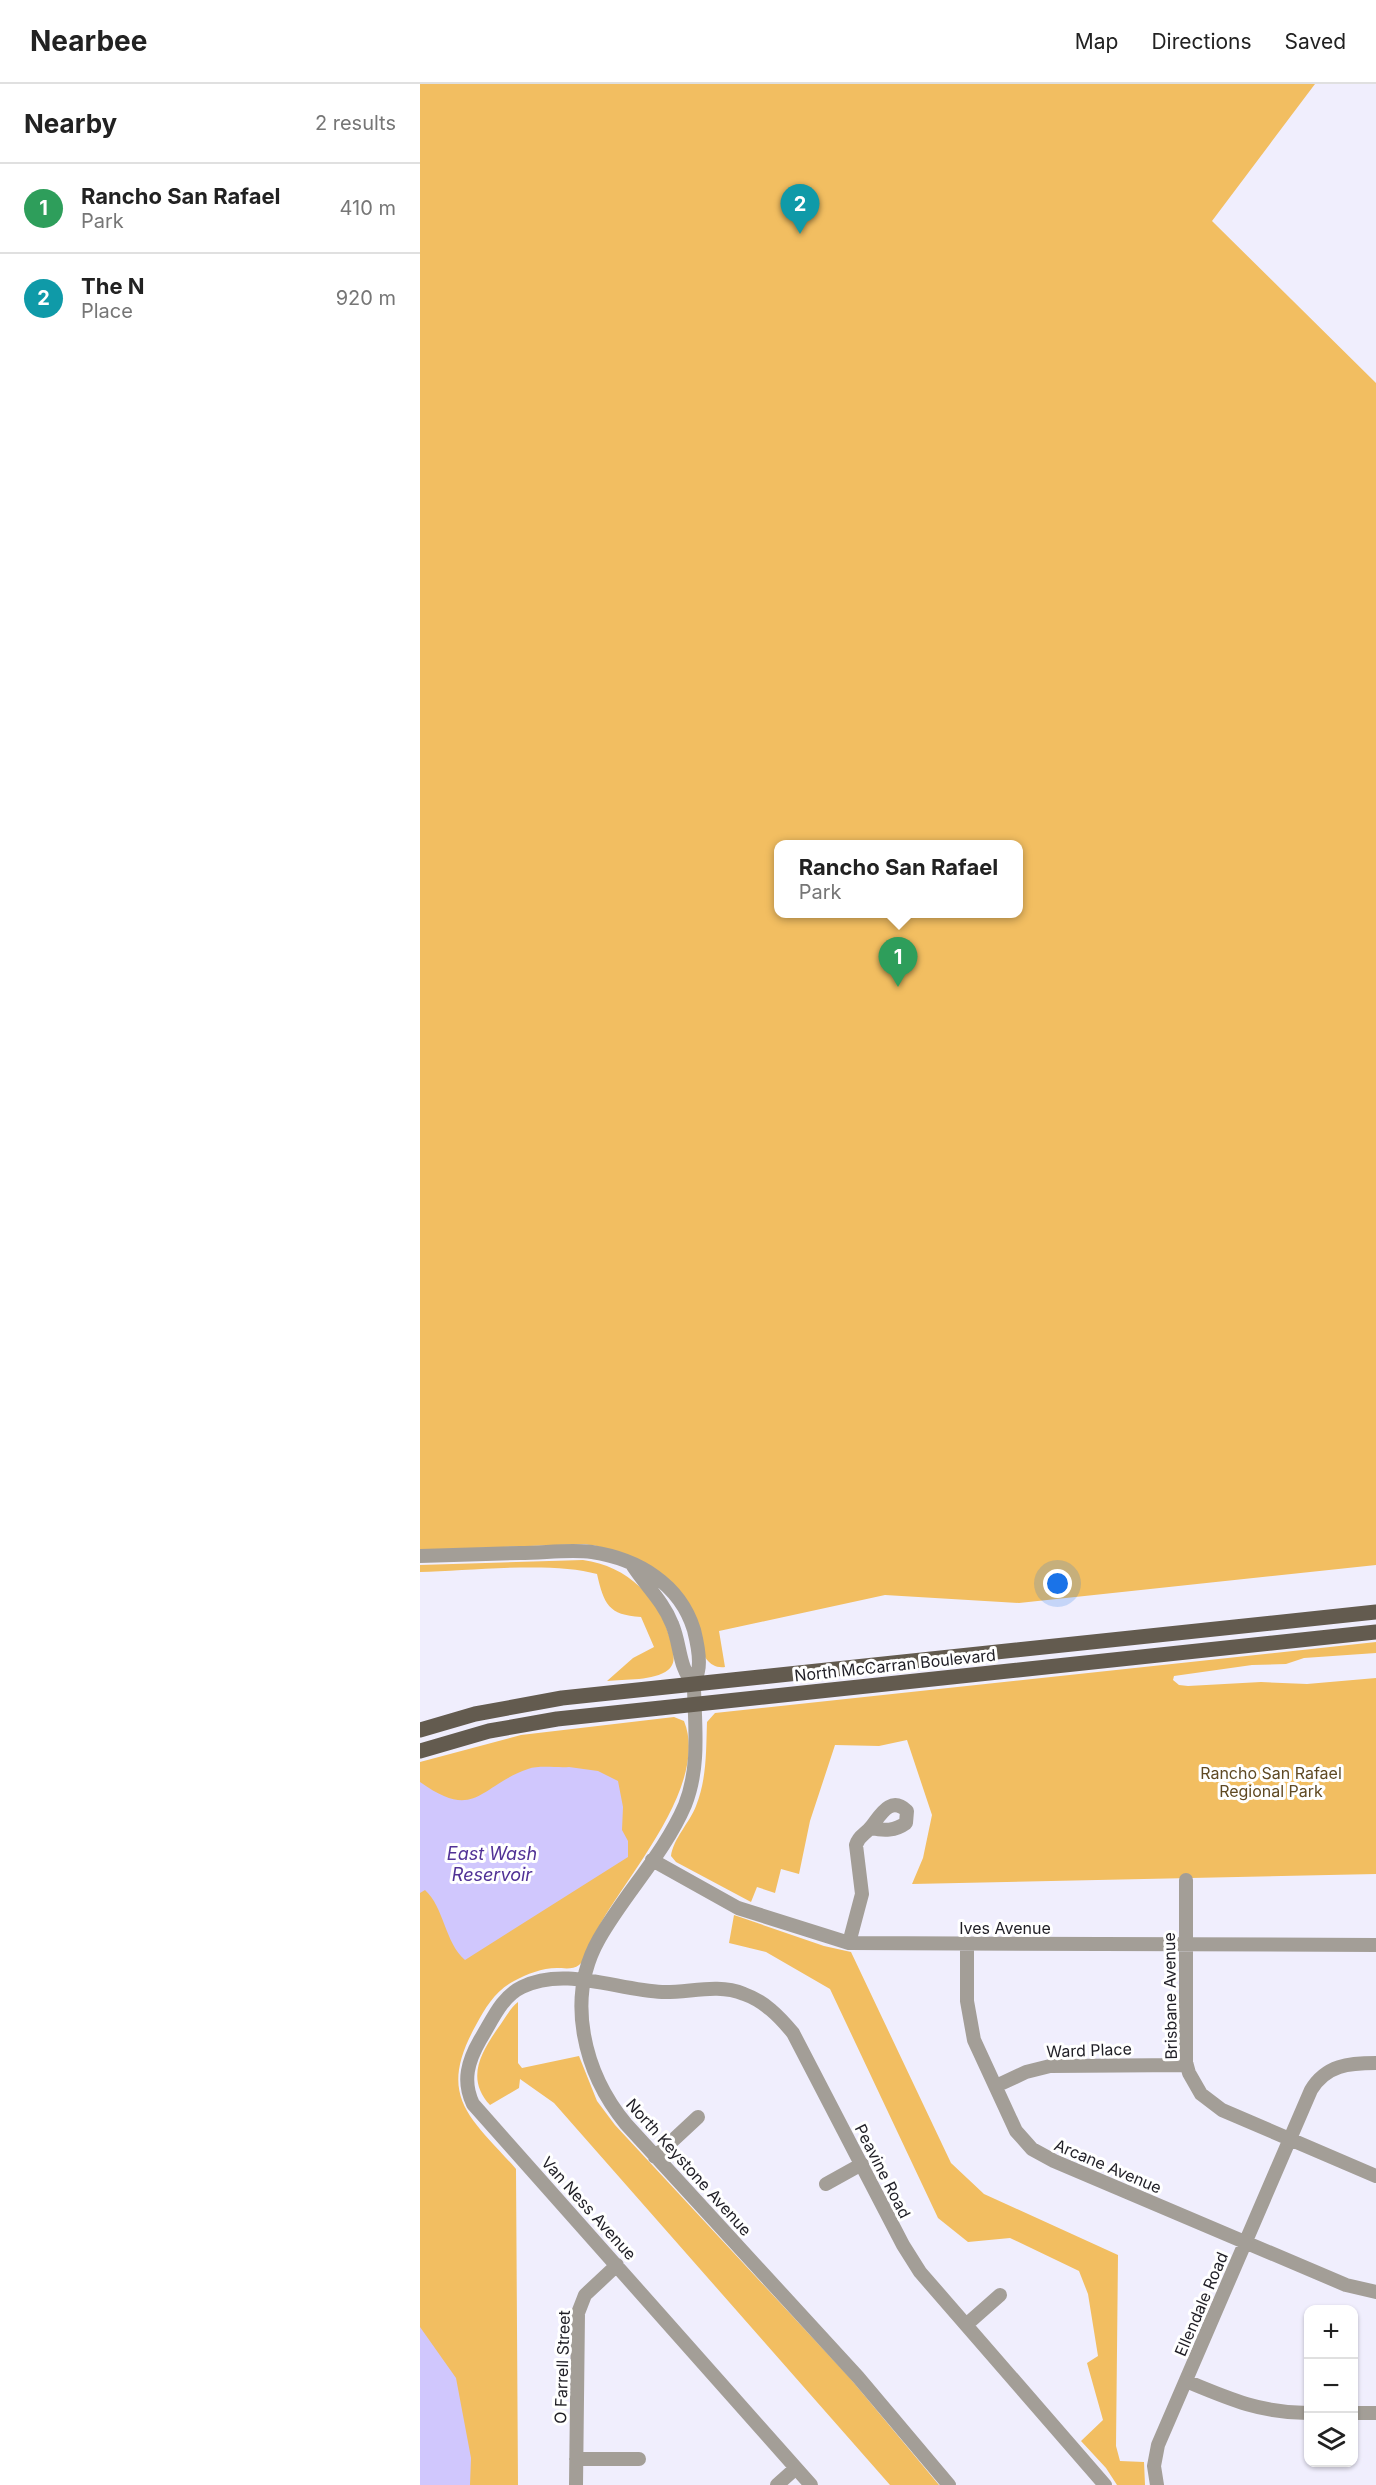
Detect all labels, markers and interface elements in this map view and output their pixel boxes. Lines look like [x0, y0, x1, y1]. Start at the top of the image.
text: Nearbee [30, 24, 147, 58]
text: Map [1075, 29, 1118, 54]
text: Directions [1151, 29, 1252, 54]
text: Saved [1285, 29, 1346, 54]
text: Nearby [24, 108, 117, 139]
text: 2 results [315, 111, 396, 135]
text: Rancho San Rafael [81, 183, 281, 209]
pin: 2 [780, 184, 820, 234]
text: 1 [39, 196, 48, 220]
text: 410 m [340, 196, 396, 220]
text: Park [81, 209, 124, 233]
text: The N [81, 273, 144, 299]
text: 2 [37, 286, 50, 310]
text: 920 m [336, 286, 396, 310]
text: Place [81, 299, 133, 323]
popup [774, 840, 1023, 918]
text: Rancho San Rafael [799, 854, 998, 880]
text: Park [799, 880, 842, 904]
pin: 1 [878, 938, 918, 987]
your location [1043, 1569, 1072, 1598]
street label: North McCarran Boulevard [793, 1644, 997, 1686]
park label: Rancho San Rafael Regional Park [1200, 1763, 1342, 1801]
water label: East Wash Reservoir [447, 1843, 537, 1885]
street label: Ives Avenue [959, 1918, 1051, 1938]
street label: Brisbane Avenue [1159, 1932, 1181, 2060]
street label: Ward Place [1046, 2039, 1132, 2061]
street label: North Keystone Avenue [622, 2094, 756, 2240]
street label: Peavine Road [851, 2121, 915, 2221]
street label: Arcane Avenue [1051, 2134, 1165, 2198]
street label: Van Ness Avenue [537, 2152, 641, 2264]
street label: Ellendale Road [1170, 2249, 1232, 2359]
map controls [1304, 2305, 1358, 2467]
button: + [1304, 2305, 1358, 2359]
street label: O Farrell Street [550, 2310, 574, 2424]
button: − [1304, 2359, 1358, 2413]
button: layers [1304, 2413, 1358, 2467]

